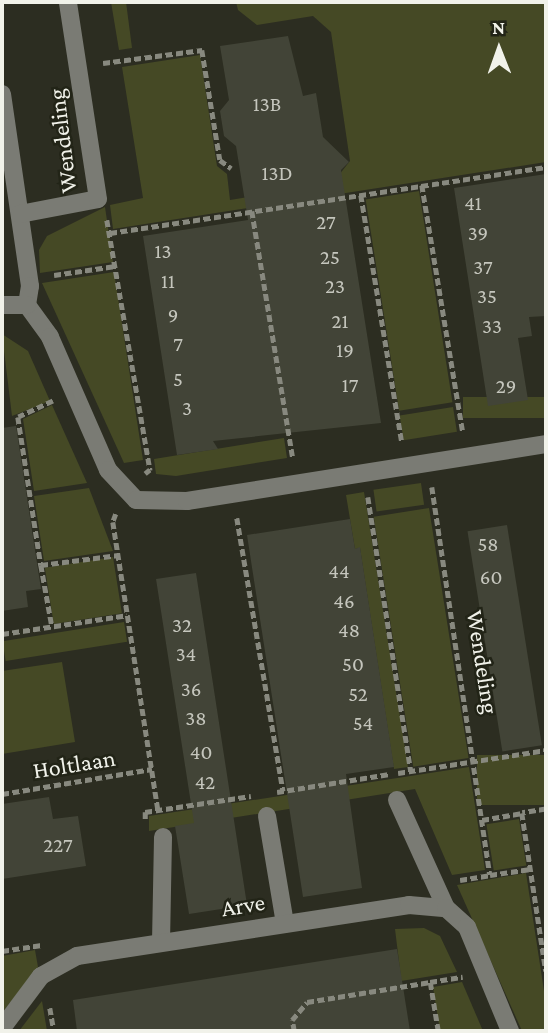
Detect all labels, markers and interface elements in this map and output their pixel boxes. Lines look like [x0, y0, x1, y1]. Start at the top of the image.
north arrow [464, 14, 534, 84]
text: N [492, 17, 505, 38]
street label: Wendeling [41, 87, 83, 195]
house number: 13B [253, 91, 281, 117]
house number: 13D [262, 160, 292, 186]
house number: 41 [464, 190, 482, 216]
house number: 27 [316, 209, 336, 235]
house number: 39 [468, 220, 488, 246]
house number: 13 [155, 238, 171, 264]
house number: 25 [320, 244, 340, 270]
house number: 37 [473, 254, 493, 280]
house number: 11 [161, 268, 175, 294]
house number: 23 [325, 273, 345, 299]
house number: 35 [477, 283, 497, 309]
house number: 9 [168, 302, 178, 328]
house number: 21 [332, 308, 348, 334]
house number: 33 [482, 313, 502, 339]
house number: 7 [173, 331, 183, 357]
house number: 19 [336, 337, 354, 363]
house number: 5 [173, 366, 183, 392]
house number: 17 [342, 372, 358, 398]
house number: 29 [496, 373, 516, 399]
house number: 3 [182, 395, 192, 421]
house number: 58 [477, 531, 499, 557]
house number: 44 [328, 558, 350, 584]
house number: 60 [480, 564, 502, 590]
house number: 46 [333, 588, 355, 614]
street label: Wendeling [461, 608, 505, 716]
house number: 32 [172, 612, 192, 638]
house number: 48 [338, 617, 360, 643]
house number: 34 [176, 641, 196, 667]
house number: 50 [342, 651, 364, 677]
house number: 36 [181, 676, 201, 702]
house number: 52 [348, 681, 368, 707]
house number: 38 [185, 705, 207, 731]
house number: 54 [353, 710, 373, 736]
house number: 40 [190, 739, 212, 765]
street label: Holtlaan [31, 743, 117, 785]
house number: 42 [195, 769, 215, 795]
house number: 227 [43, 832, 73, 858]
street label: Arve [219, 887, 267, 923]

